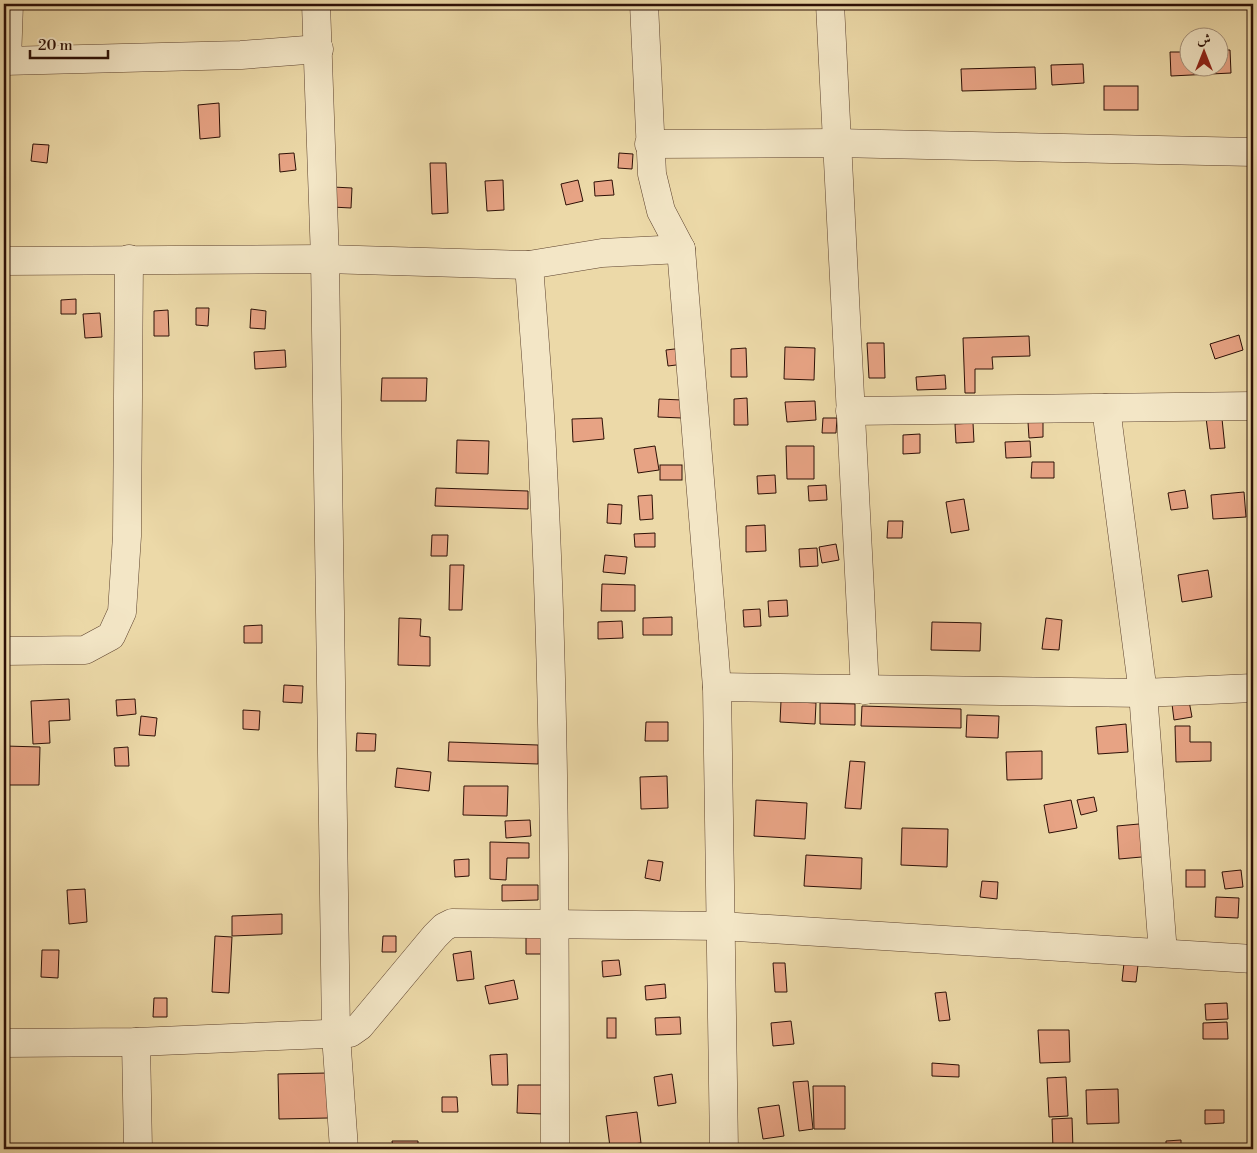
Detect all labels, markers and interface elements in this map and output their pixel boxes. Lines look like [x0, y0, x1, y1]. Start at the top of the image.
scale bar [30, 28, 108, 60]
north arrow [1180, 28, 1230, 78]
text: ش [1197, 31, 1211, 49]
text: 20 m [38, 36, 73, 55]

